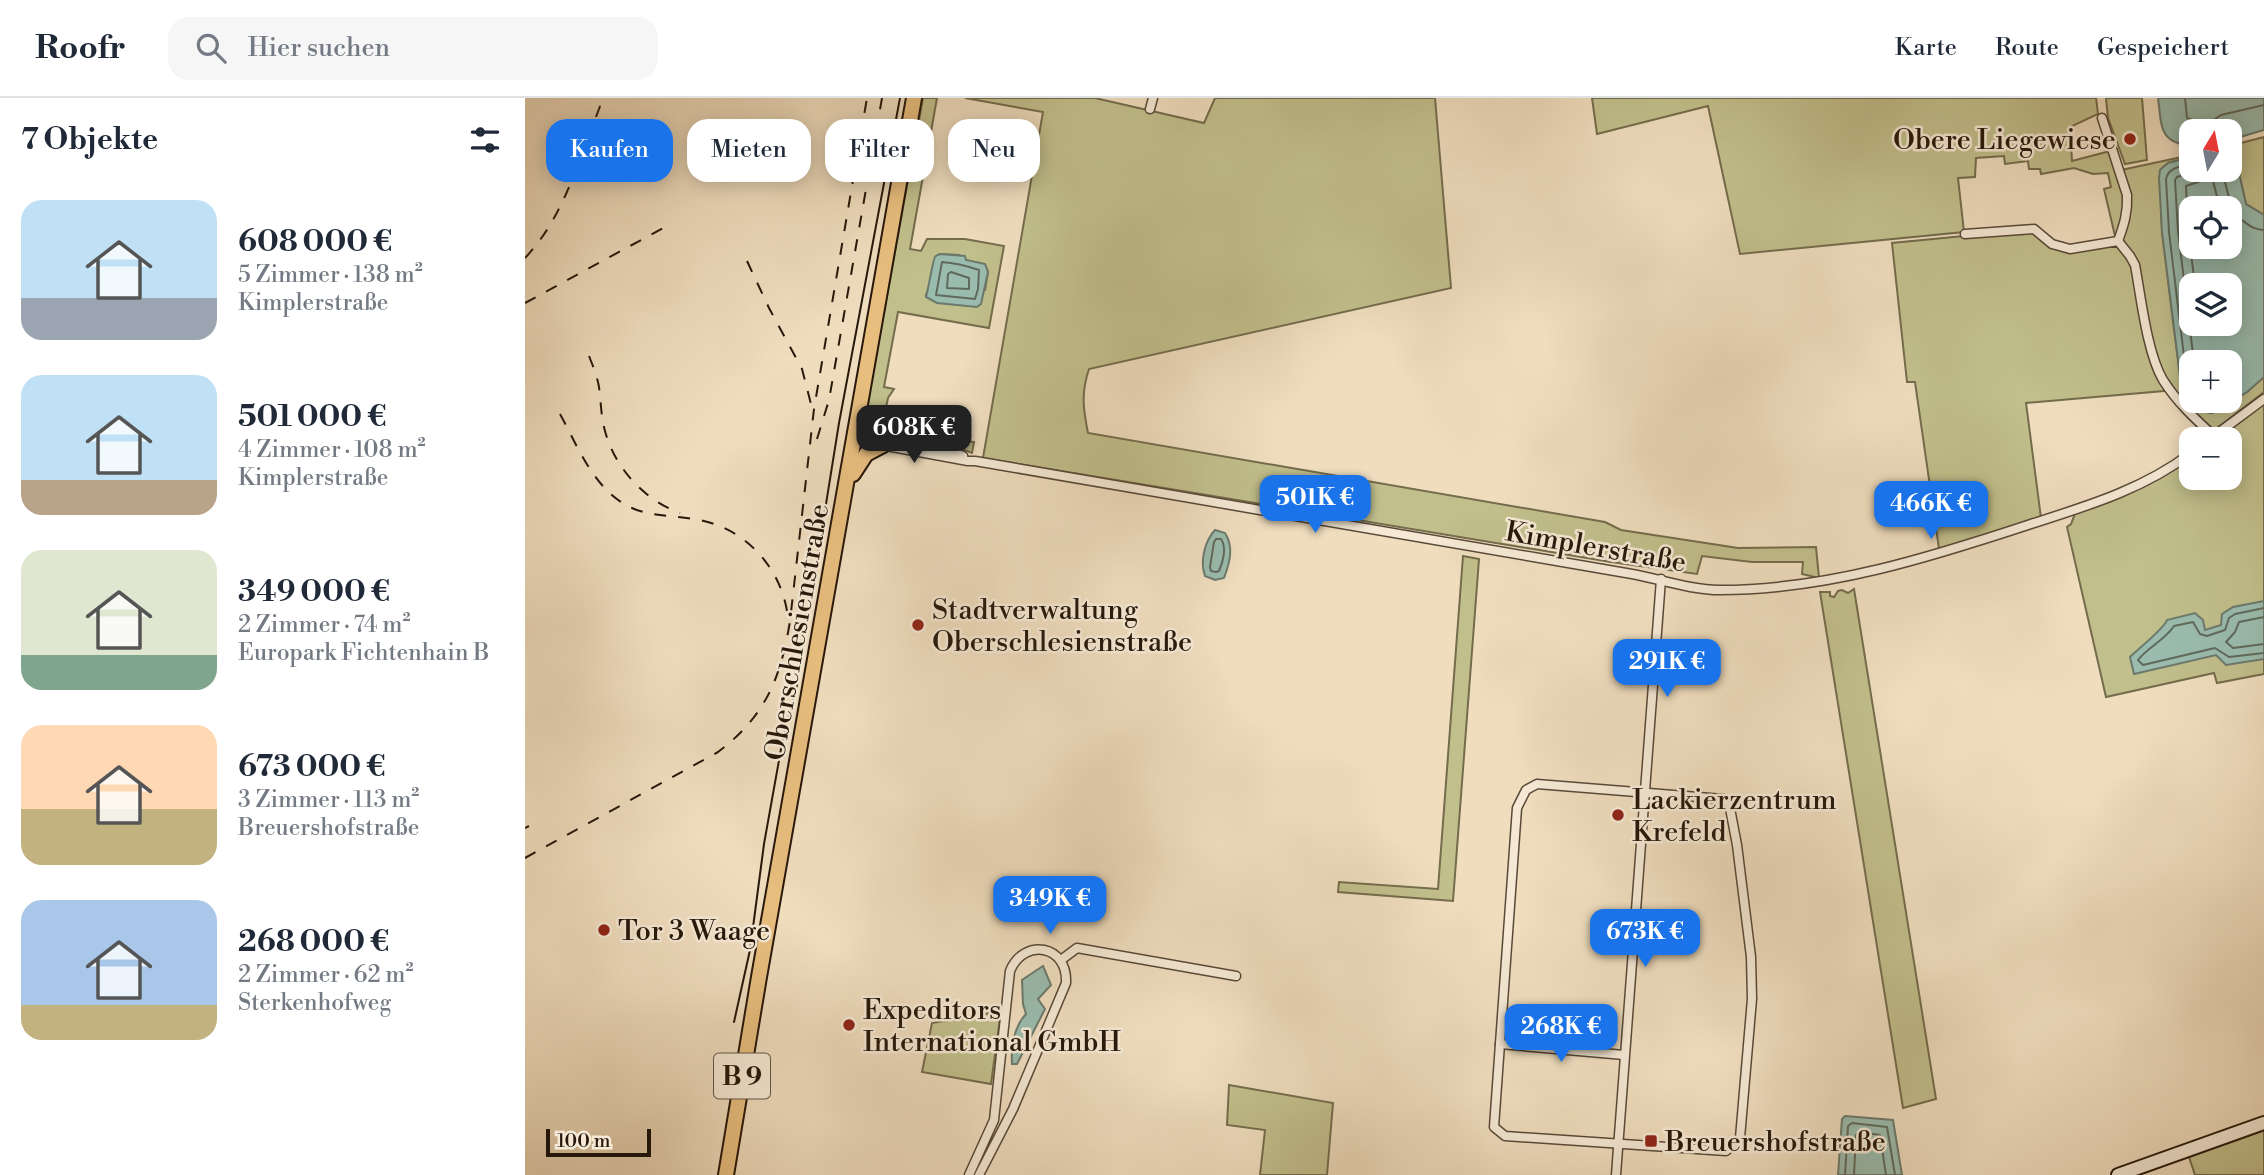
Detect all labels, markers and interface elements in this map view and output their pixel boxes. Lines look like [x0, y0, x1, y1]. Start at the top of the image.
search box [168, 17, 658, 80]
text: Roofr [35, 28, 126, 69]
icon: search [192, 29, 230, 67]
text: Hier suchen [248, 32, 390, 64]
text: Karte [1895, 33, 1957, 63]
text: Route [1995, 33, 2059, 63]
text: Gespeichert [2097, 33, 2229, 63]
chip: Kaufen [546, 119, 673, 182]
chip: Mieten [687, 119, 811, 182]
chip: Filter [825, 119, 934, 182]
chip: Neu [948, 119, 1040, 182]
north arrow [2179, 119, 2242, 182]
map controls [2179, 119, 2242, 490]
text: 7 Objekte [21, 121, 158, 159]
icon: filters [466, 121, 504, 159]
place label: Obere Liegewiese [1893, 123, 2116, 158]
marker: Obere Liegewiese [2122, 131, 2138, 147]
button: locate [2179, 196, 2242, 259]
text: 608 000 € [238, 223, 392, 261]
icon: home [77, 228, 161, 312]
text: 5 Zimmer · 138 m² [238, 261, 423, 289]
button: layers [2179, 273, 2242, 336]
text: Kimplerstraße [238, 289, 388, 317]
button: + [2179, 350, 2242, 413]
text: 501 000 € [238, 398, 386, 436]
icon: home [77, 403, 161, 487]
pin: 608K € [857, 406, 971, 465]
text: 608K € [872, 414, 956, 442]
button: − [2179, 427, 2242, 490]
text: 4 Zimmer · 108 m² [238, 436, 426, 464]
text: Kimplerstraße [238, 464, 388, 492]
pin: 501K € [1258, 476, 1372, 535]
pin: 466K € [1874, 482, 1988, 541]
text: 501K € [1276, 484, 1354, 512]
text: 466K € [1890, 490, 1972, 518]
street label: Oberschlesienstraße [758, 501, 837, 763]
street label: Kimplerstraße [1502, 514, 1689, 581]
text: 349 000 € [238, 573, 390, 611]
icon: home [77, 578, 161, 662]
place label: Stadtverwaltung Oberschlesienstraße [932, 593, 1192, 660]
text: 2 Zimmer · 74 m² [238, 611, 410, 639]
marker: Stadtverwaltung Oberschlesienstraße [910, 617, 926, 633]
text: Europark Fichtenhain B [238, 639, 489, 667]
pin: 291K € [1610, 640, 1724, 699]
text: 291K € [1629, 648, 1705, 676]
text: 673 000 € [238, 748, 385, 786]
icon: home [77, 753, 161, 837]
place label: Lackierzentrum Krefeld [1632, 783, 1837, 850]
text: 3 Zimmer · 113 m² [238, 786, 419, 814]
marker: Lackierzentrum Krefeld [1610, 807, 1626, 823]
text: Breuershofstraße [238, 814, 419, 842]
pin: 349K € [993, 876, 1107, 936]
text: 349K € [1009, 885, 1091, 913]
pin: 673K € [1588, 910, 1702, 969]
place label: Tor 3 Waage [618, 914, 770, 949]
text: 673K € [1606, 918, 1684, 946]
marker: Tor 3 Waage [596, 922, 612, 938]
text: 268 000 € [238, 923, 389, 961]
icon: home [77, 928, 161, 1012]
text: 2 Zimmer · 62 m² [238, 961, 414, 989]
text: Sterkenhofweg [238, 989, 391, 1017]
place label: Expeditors International GmbH [863, 993, 1121, 1060]
pin: 268K € [1504, 1004, 1618, 1064]
text: 268K € [1521, 1013, 1601, 1041]
marker: Expeditors International GmbH [841, 1017, 857, 1033]
road number: B 9 [714, 1054, 770, 1099]
place label: Breuershofstraße [1664, 1125, 1886, 1160]
scale bar [546, 1126, 651, 1158]
text: 100 m [557, 1129, 610, 1153]
marker: Breuershofstraße [1643, 1133, 1659, 1149]

